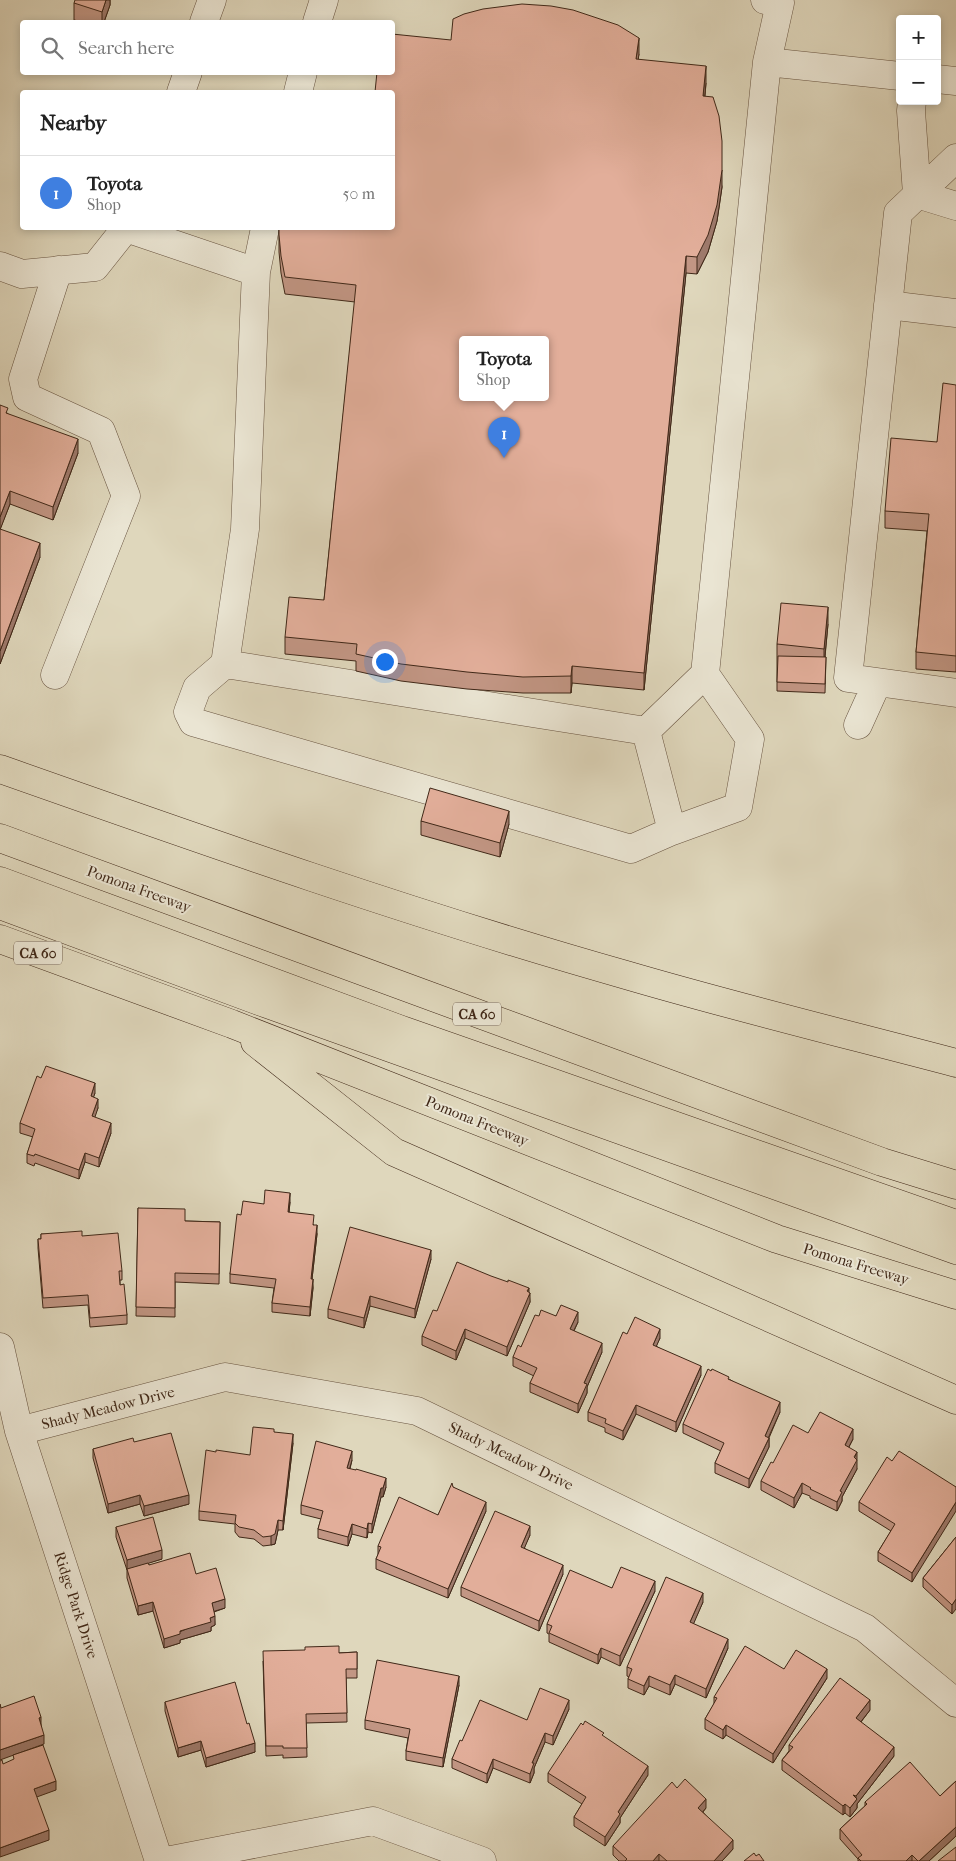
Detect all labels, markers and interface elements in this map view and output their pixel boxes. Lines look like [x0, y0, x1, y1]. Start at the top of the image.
map controls [896, 15, 941, 105]
button: + [896, 15, 941, 60]
search box [20, 20, 395, 75]
icon: search [38, 34, 66, 62]
text: Search here [78, 37, 174, 59]
button: − [896, 60, 941, 105]
text: Nearby [40, 111, 106, 135]
text: Toyota [87, 173, 142, 195]
text: 1 [53, 184, 59, 203]
text: 50 m [343, 184, 375, 203]
text: Shop [87, 195, 121, 214]
popup [459, 336, 549, 401]
text: Toyota [477, 348, 531, 370]
text: Shop [477, 370, 510, 389]
pin: 1 [488, 417, 520, 458]
your location [372, 649, 398, 675]
street label: Pomona Freeway [84, 862, 195, 917]
road number: CA 60 [14, 941, 62, 964]
road number: CA 60 [453, 1002, 501, 1026]
street label: Pomona Freeway [423, 1092, 532, 1150]
street label: Pomona Freeway [801, 1239, 912, 1289]
street label: Shady Meadow Drive [40, 1383, 177, 1433]
street label: Shady Meadow Drive [446, 1418, 577, 1494]
street label: Ridge Park Drive [50, 1549, 102, 1661]

